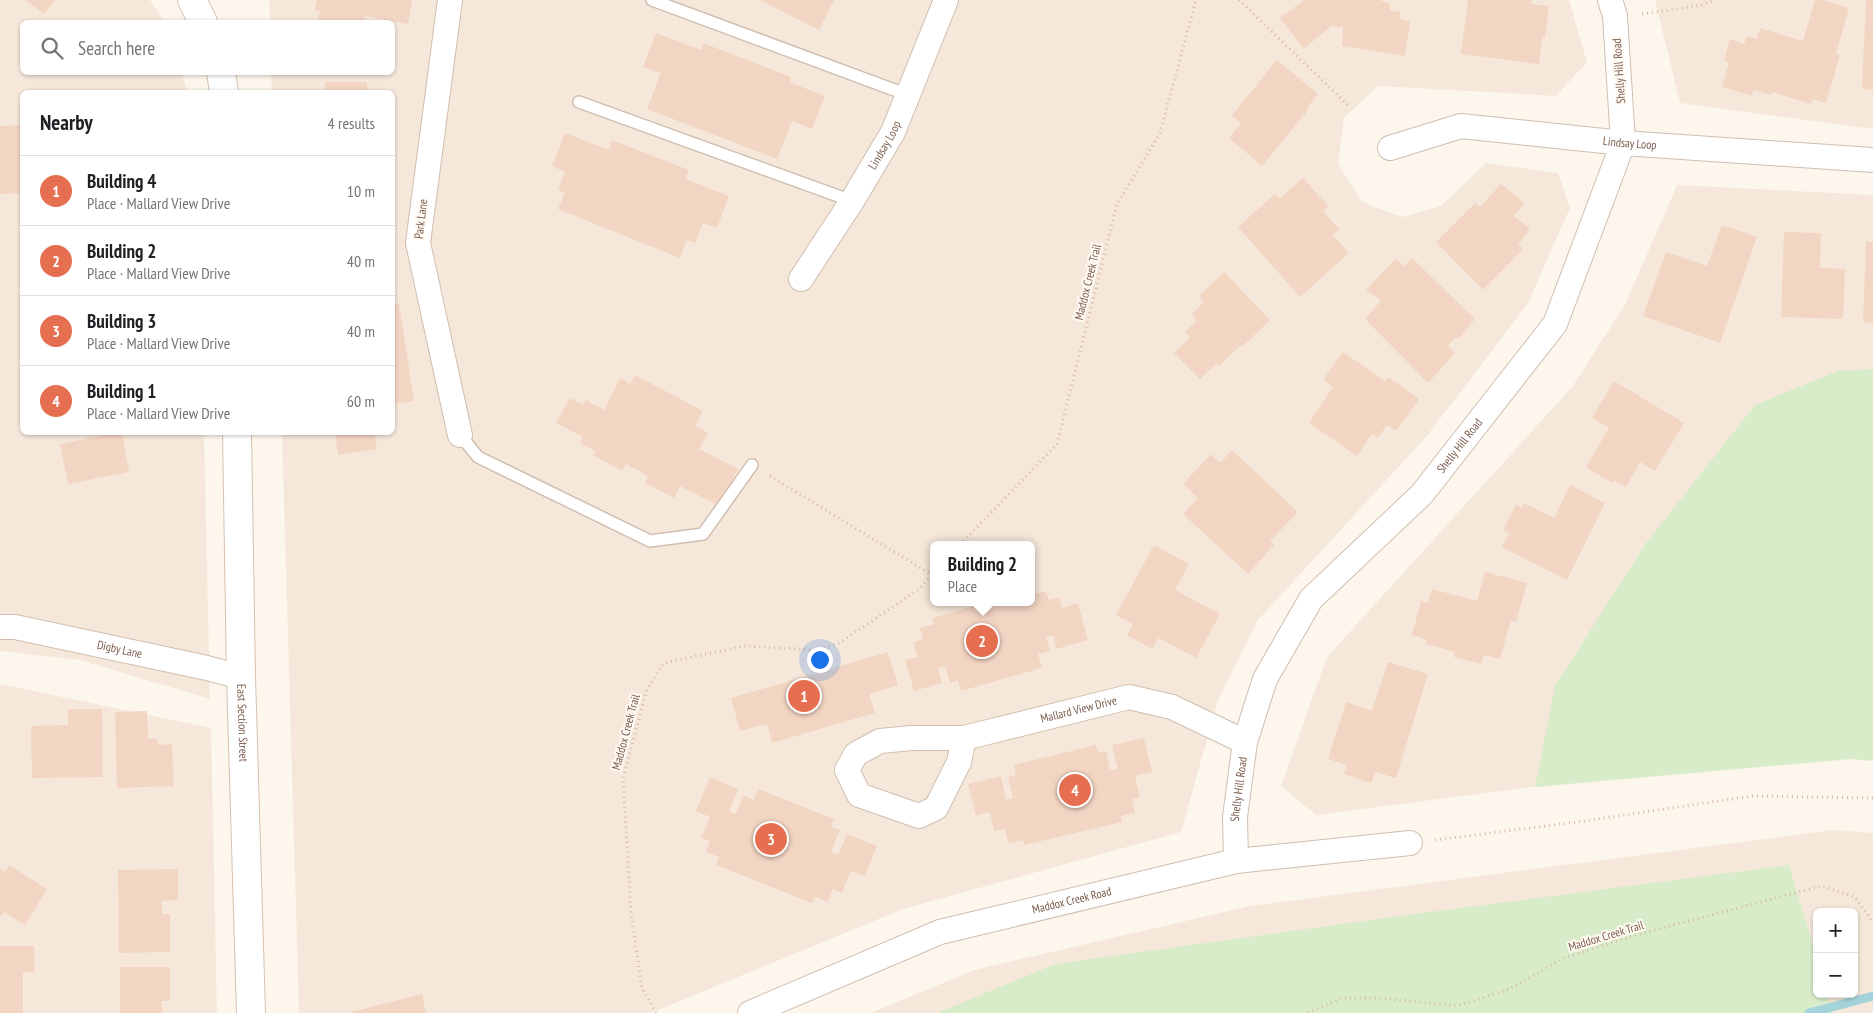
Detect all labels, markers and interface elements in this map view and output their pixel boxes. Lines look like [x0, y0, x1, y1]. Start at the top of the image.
search box [20, 20, 395, 75]
icon: search [38, 34, 66, 62]
text: Search here [78, 36, 155, 60]
street label: Shelly Hill Road [1609, 38, 1628, 104]
text: Nearby [40, 109, 93, 136]
text: 4 results [328, 113, 375, 133]
street label: Lindsay Loop [865, 118, 904, 172]
street label: Lindsay Loop [1602, 133, 1657, 152]
text: Building 4 [87, 169, 156, 193]
text: 1 [52, 181, 60, 201]
text: 10 m [347, 181, 375, 201]
text: Place · Mallard View Drive [87, 193, 230, 213]
street label: Park Lane [411, 198, 430, 240]
text: Building 2 [87, 239, 156, 263]
street label: Maddox Creek Trail [1071, 242, 1104, 321]
text: 2 [52, 251, 60, 271]
text: 40 m [347, 251, 375, 271]
text: Place · Mallard View Drive [87, 263, 230, 283]
text: Building 3 [87, 309, 156, 333]
text: 3 [52, 321, 60, 341]
text: 40 m [347, 321, 375, 341]
text: Place · Mallard View Drive [87, 333, 230, 353]
text: Building 1 [87, 379, 156, 403]
text: 4 [52, 391, 60, 411]
text: 60 m [347, 391, 375, 411]
text: Place · Mallard View Drive [87, 403, 230, 423]
street label: Shelly Hill Road [1433, 415, 1485, 476]
popup [930, 541, 1035, 606]
text: Building 2 [948, 552, 1017, 576]
text: Place [948, 576, 977, 596]
pin: 2 [966, 622, 998, 660]
street label: Digby Lane [96, 637, 144, 661]
your location [807, 647, 833, 673]
pin: 1 [788, 677, 820, 715]
street label: East Section Street [234, 684, 252, 763]
street label: Maddox Creek Trail [608, 692, 643, 771]
street label: Mallard View Drive [1039, 692, 1118, 726]
street label: Shelly Hill Road [1227, 756, 1250, 822]
pin: 4 [1059, 771, 1091, 809]
pin: 3 [755, 820, 787, 858]
street label: Maddox Creek Road [1030, 883, 1113, 917]
map controls [1813, 908, 1858, 998]
button: + [1813, 908, 1858, 953]
street label: Maddox Creek Trail [1566, 917, 1645, 954]
button: − [1813, 953, 1858, 998]

